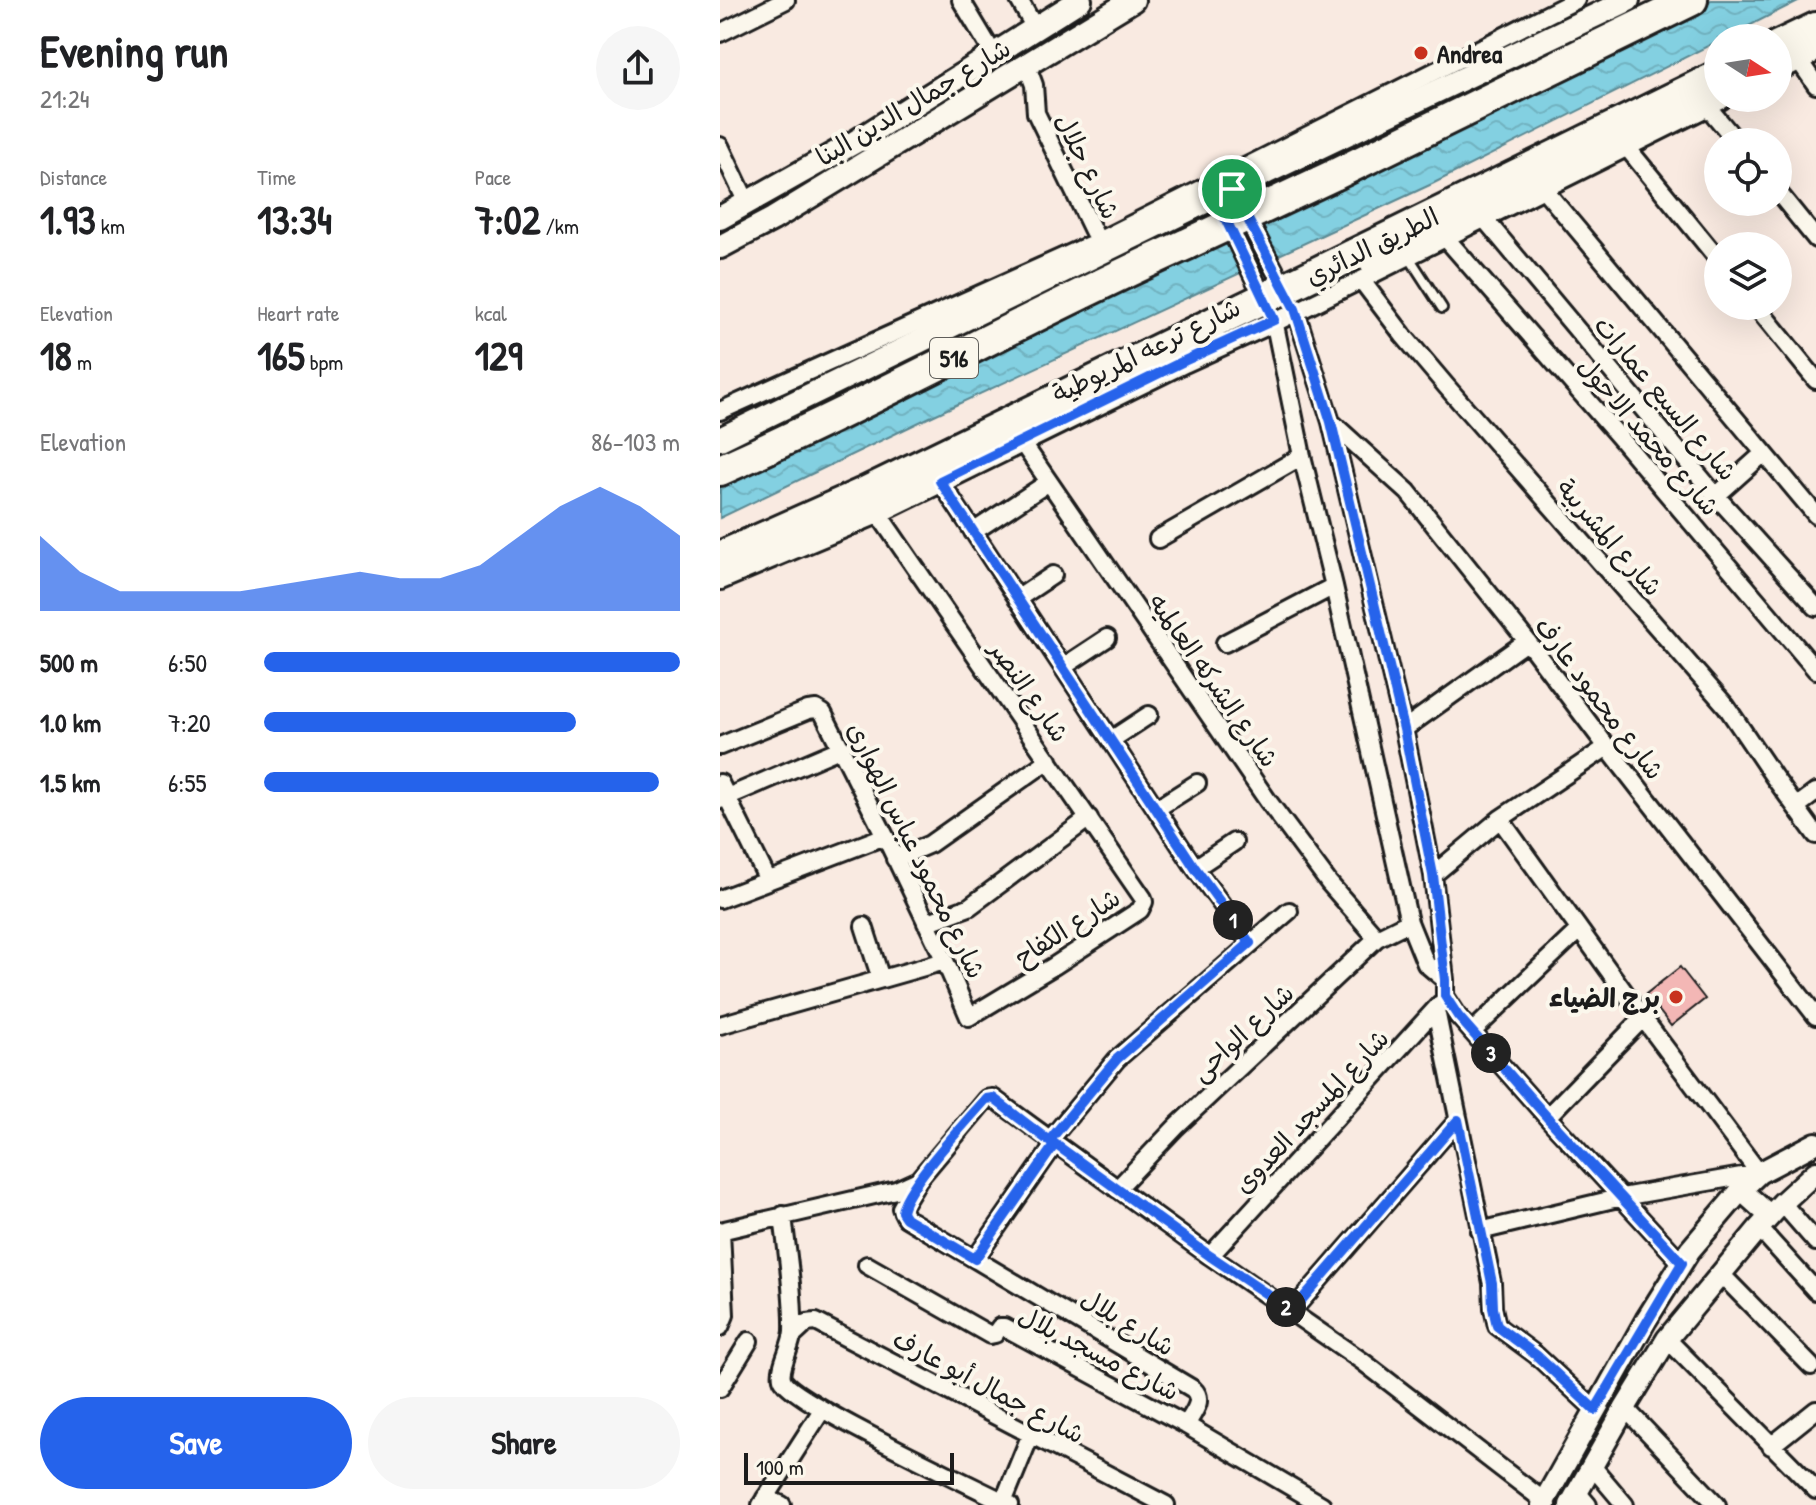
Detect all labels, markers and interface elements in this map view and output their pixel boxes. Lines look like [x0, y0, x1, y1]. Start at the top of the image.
text: Evening run [40, 21, 228, 81]
north arrow [1704, 24, 1792, 112]
map controls [1704, 24, 1792, 320]
button: share [596, 26, 680, 110]
street label: شارع جمال الدين البنا [809, 30, 1017, 175]
place label: Andrea [1437, 36, 1503, 71]
marker: Andrea [1412, 44, 1430, 62]
text: 21:24 [40, 81, 90, 116]
street label: شارع جلال [1046, 107, 1129, 225]
button: locate [1704, 128, 1792, 216]
pin [1198, 155, 1266, 223]
text: Distance [40, 162, 107, 192]
text: Time [257, 162, 296, 192]
text: Pace [475, 162, 511, 192]
icon: arrive [1210, 167, 1254, 211]
text: 1.93 [40, 192, 96, 246]
text: 13:34 [257, 192, 332, 246]
text: 7:02 [475, 192, 540, 246]
street label: الطريق الدائري [1300, 199, 1445, 295]
text: km [96, 211, 125, 241]
text: /km [540, 211, 579, 241]
button: layers [1704, 232, 1792, 320]
street label: شارع ترعه المريوطية [1046, 289, 1247, 412]
text: Elevation [40, 298, 113, 328]
text: Heart rate [257, 298, 340, 328]
text: kcal [475, 298, 507, 328]
street label: شارع السبع عمارات [1585, 308, 1745, 489]
text: 18 [40, 328, 72, 382]
text: 165 [257, 328, 305, 382]
text: 129 [475, 328, 523, 382]
road number: 516 [930, 338, 978, 378]
text: m [72, 347, 92, 377]
text: bpm [305, 347, 343, 377]
street label: شارع محمد الاحول [1569, 349, 1728, 524]
text: Elevation [40, 424, 126, 459]
text: 86–103 m [591, 424, 680, 459]
street label: شارع المشربية [1548, 471, 1671, 604]
street label: شارع الشركه العالميه [1140, 586, 1287, 775]
street label: شارع محمود عارف [1526, 609, 1673, 787]
street label: شارع النصر [980, 632, 1078, 749]
text: 500 m [40, 645, 98, 680]
text: 6:50 [168, 645, 207, 680]
text: 1.0 km [40, 705, 101, 740]
text: 7:20 [168, 705, 211, 740]
street label: شارع محمود عباس الهوارى [839, 716, 994, 985]
text: 1.5 km [40, 765, 100, 800]
text: 6:55 [168, 765, 206, 800]
street label: شارع الكفاح [1007, 880, 1127, 975]
pin: 1 [1213, 900, 1253, 940]
text: 1 [1229, 905, 1237, 935]
street label: شارع الواحى [1183, 975, 1302, 1089]
place label: برج الضياء [1549, 980, 1660, 1015]
marker: برج الضياء [1667, 988, 1685, 1006]
street label: شارع المسجد العدوى [1226, 1021, 1397, 1201]
pin: 3 [1471, 1033, 1511, 1073]
text: 3 [1486, 1038, 1496, 1068]
street label: شارع بلال [1074, 1280, 1181, 1364]
pin: 2 [1266, 1287, 1306, 1327]
text: 2 [1281, 1292, 1291, 1322]
street label: شارع مسجد بلال [1012, 1297, 1185, 1409]
street label: شارع جمال أبو عارف [887, 1321, 1091, 1452]
button: Save [40, 1397, 352, 1489]
button: Share [368, 1397, 680, 1489]
scale bar [744, 1449, 954, 1485]
text: 100 m [756, 1452, 804, 1482]

